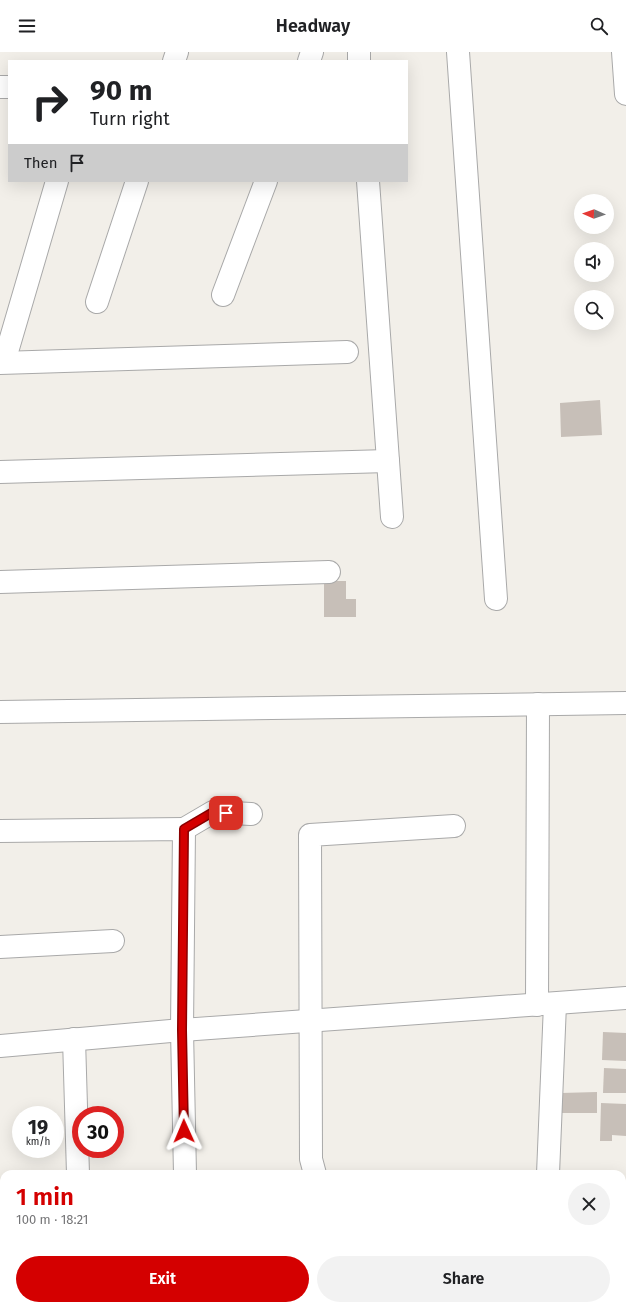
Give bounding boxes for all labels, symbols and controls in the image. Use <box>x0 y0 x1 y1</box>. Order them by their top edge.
icon: menu <box>16 15 38 37</box>
text: Headway <box>276 15 350 37</box>
icon: search <box>588 15 610 37</box>
text: 90 m <box>90 74 152 107</box>
icon: right <box>24 76 76 128</box>
text: Turn right <box>90 108 170 130</box>
icon: arrive <box>66 152 88 174</box>
text: Then <box>24 154 58 172</box>
north arrow <box>574 194 614 234</box>
map controls <box>574 194 614 330</box>
button: sound <box>574 242 614 282</box>
button: search <box>574 290 614 330</box>
pin <box>209 796 243 830</box>
icon: arrive <box>215 802 237 824</box>
speed limit sign: 30 <box>72 1106 124 1158</box>
position arrow <box>163 1110 205 1152</box>
text: 19 <box>28 1115 48 1139</box>
text: km/h <box>26 1136 50 1148</box>
text: 1 min <box>16 1183 74 1211</box>
button: close <box>568 1183 610 1225</box>
text: 100 m · 18:21 <box>16 1212 88 1227</box>
button: Exit <box>16 1256 309 1302</box>
button: Share <box>317 1256 610 1302</box>

